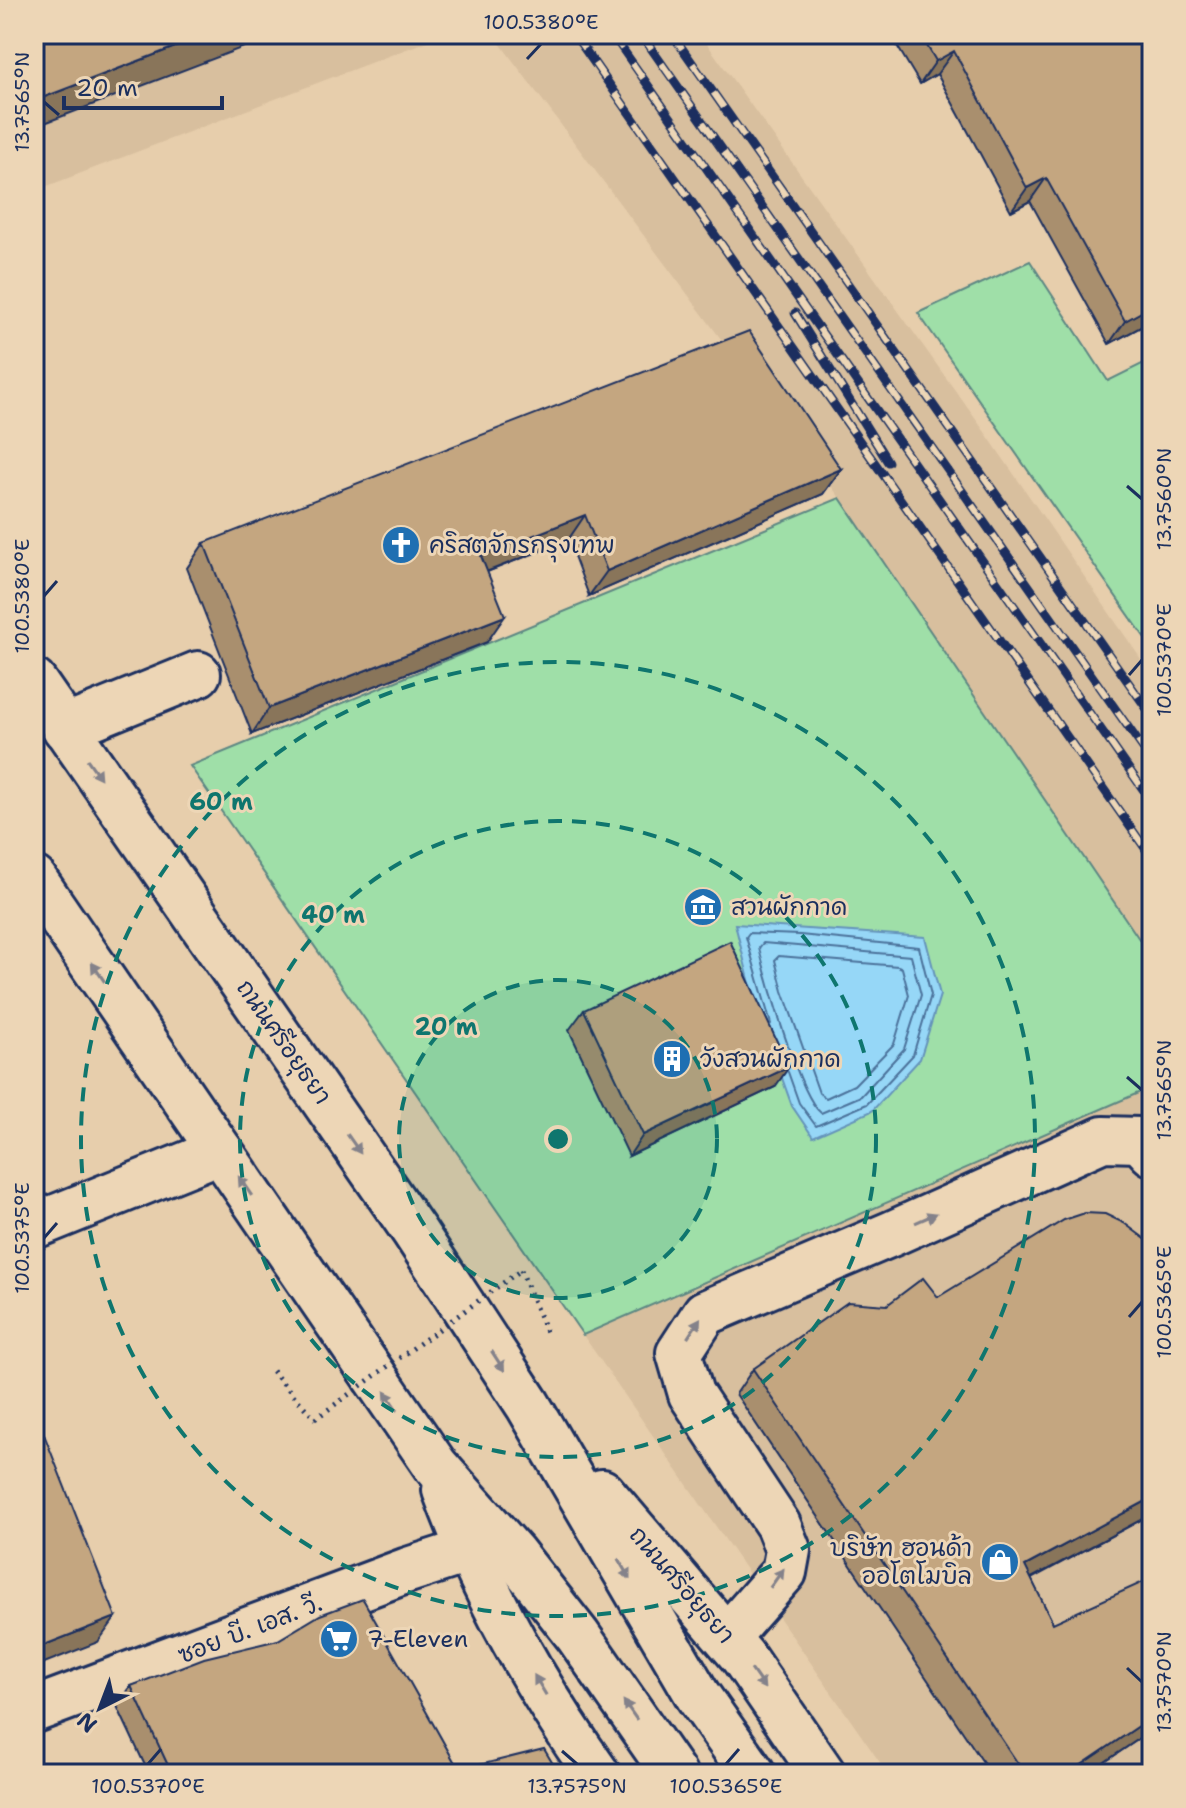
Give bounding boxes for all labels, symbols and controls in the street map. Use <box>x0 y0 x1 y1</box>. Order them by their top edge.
text: 100.5380°E <box>484 9 598 35</box>
text: 13.7565°N <box>9 52 35 152</box>
scale bar <box>64 60 222 110</box>
text: 20 m <box>76 72 138 104</box>
text: 13.7560°N <box>1151 448 1177 550</box>
church icon: คริสตจักรกรุงเทพ <box>380 524 422 566</box>
place label: คริสตจักรกรุงเทพ <box>429 529 615 563</box>
text: 100.5380°E <box>9 539 35 653</box>
text: 100.5370°E <box>1151 603 1177 717</box>
one-way arrow <box>86 759 101 780</box>
text: 60 m <box>189 786 253 818</box>
museum icon: สวนผักกาด <box>682 886 724 928</box>
place label: สวนผักกาด <box>731 891 847 923</box>
text: 40 m <box>301 899 365 931</box>
one-way arrow <box>90 961 105 982</box>
street label: ถนนศรีอยุธยา <box>228 973 339 1112</box>
text: 20 m <box>414 1011 478 1043</box>
building icon: วังสวนผักกาด <box>651 1038 693 1080</box>
text: 13.7565°N <box>1151 1040 1177 1140</box>
place label: วังสวนผักกาด <box>700 1043 841 1075</box>
centre of rings <box>544 1125 572 1153</box>
one-way arrow <box>346 1134 361 1155</box>
one-way arrow <box>237 1176 252 1197</box>
text: 100.5375°E <box>9 1182 35 1294</box>
one-way arrow <box>915 1211 938 1225</box>
text: 100.5365°E <box>1151 1246 1177 1358</box>
one-way arrow <box>687 1318 702 1339</box>
one-way arrow <box>491 1350 506 1371</box>
one-way arrow <box>384 1390 399 1411</box>
street label: ถนนศรีอยุธยา <box>621 1520 742 1652</box>
place label: บริษัท ฮอนด้า ออโตโมบิล <box>830 1532 972 1592</box>
shop icon: บริษัท ฮอนด้า ออโตโมบิล <box>979 1541 1021 1583</box>
one-way arrow <box>617 1558 631 1580</box>
one-way arrow <box>769 1567 785 1589</box>
street label: ซอย บี. เอส. วี. <box>173 1587 327 1671</box>
supermarket icon: 7-Eleven <box>318 1618 360 1660</box>
place label: 7-Eleven <box>367 1623 468 1655</box>
text: 13.7570°N <box>1151 1631 1177 1733</box>
north arrow <box>60 1668 140 1748</box>
one-way arrow <box>750 1669 765 1690</box>
one-way arrow <box>533 1674 547 1696</box>
one-way arrow <box>623 1699 638 1720</box>
text: N <box>71 1706 103 1739</box>
text: 100.5370°E <box>91 1773 205 1799</box>
text: 13.7575°N <box>527 1773 627 1799</box>
text: 100.5365°E <box>670 1773 782 1799</box>

